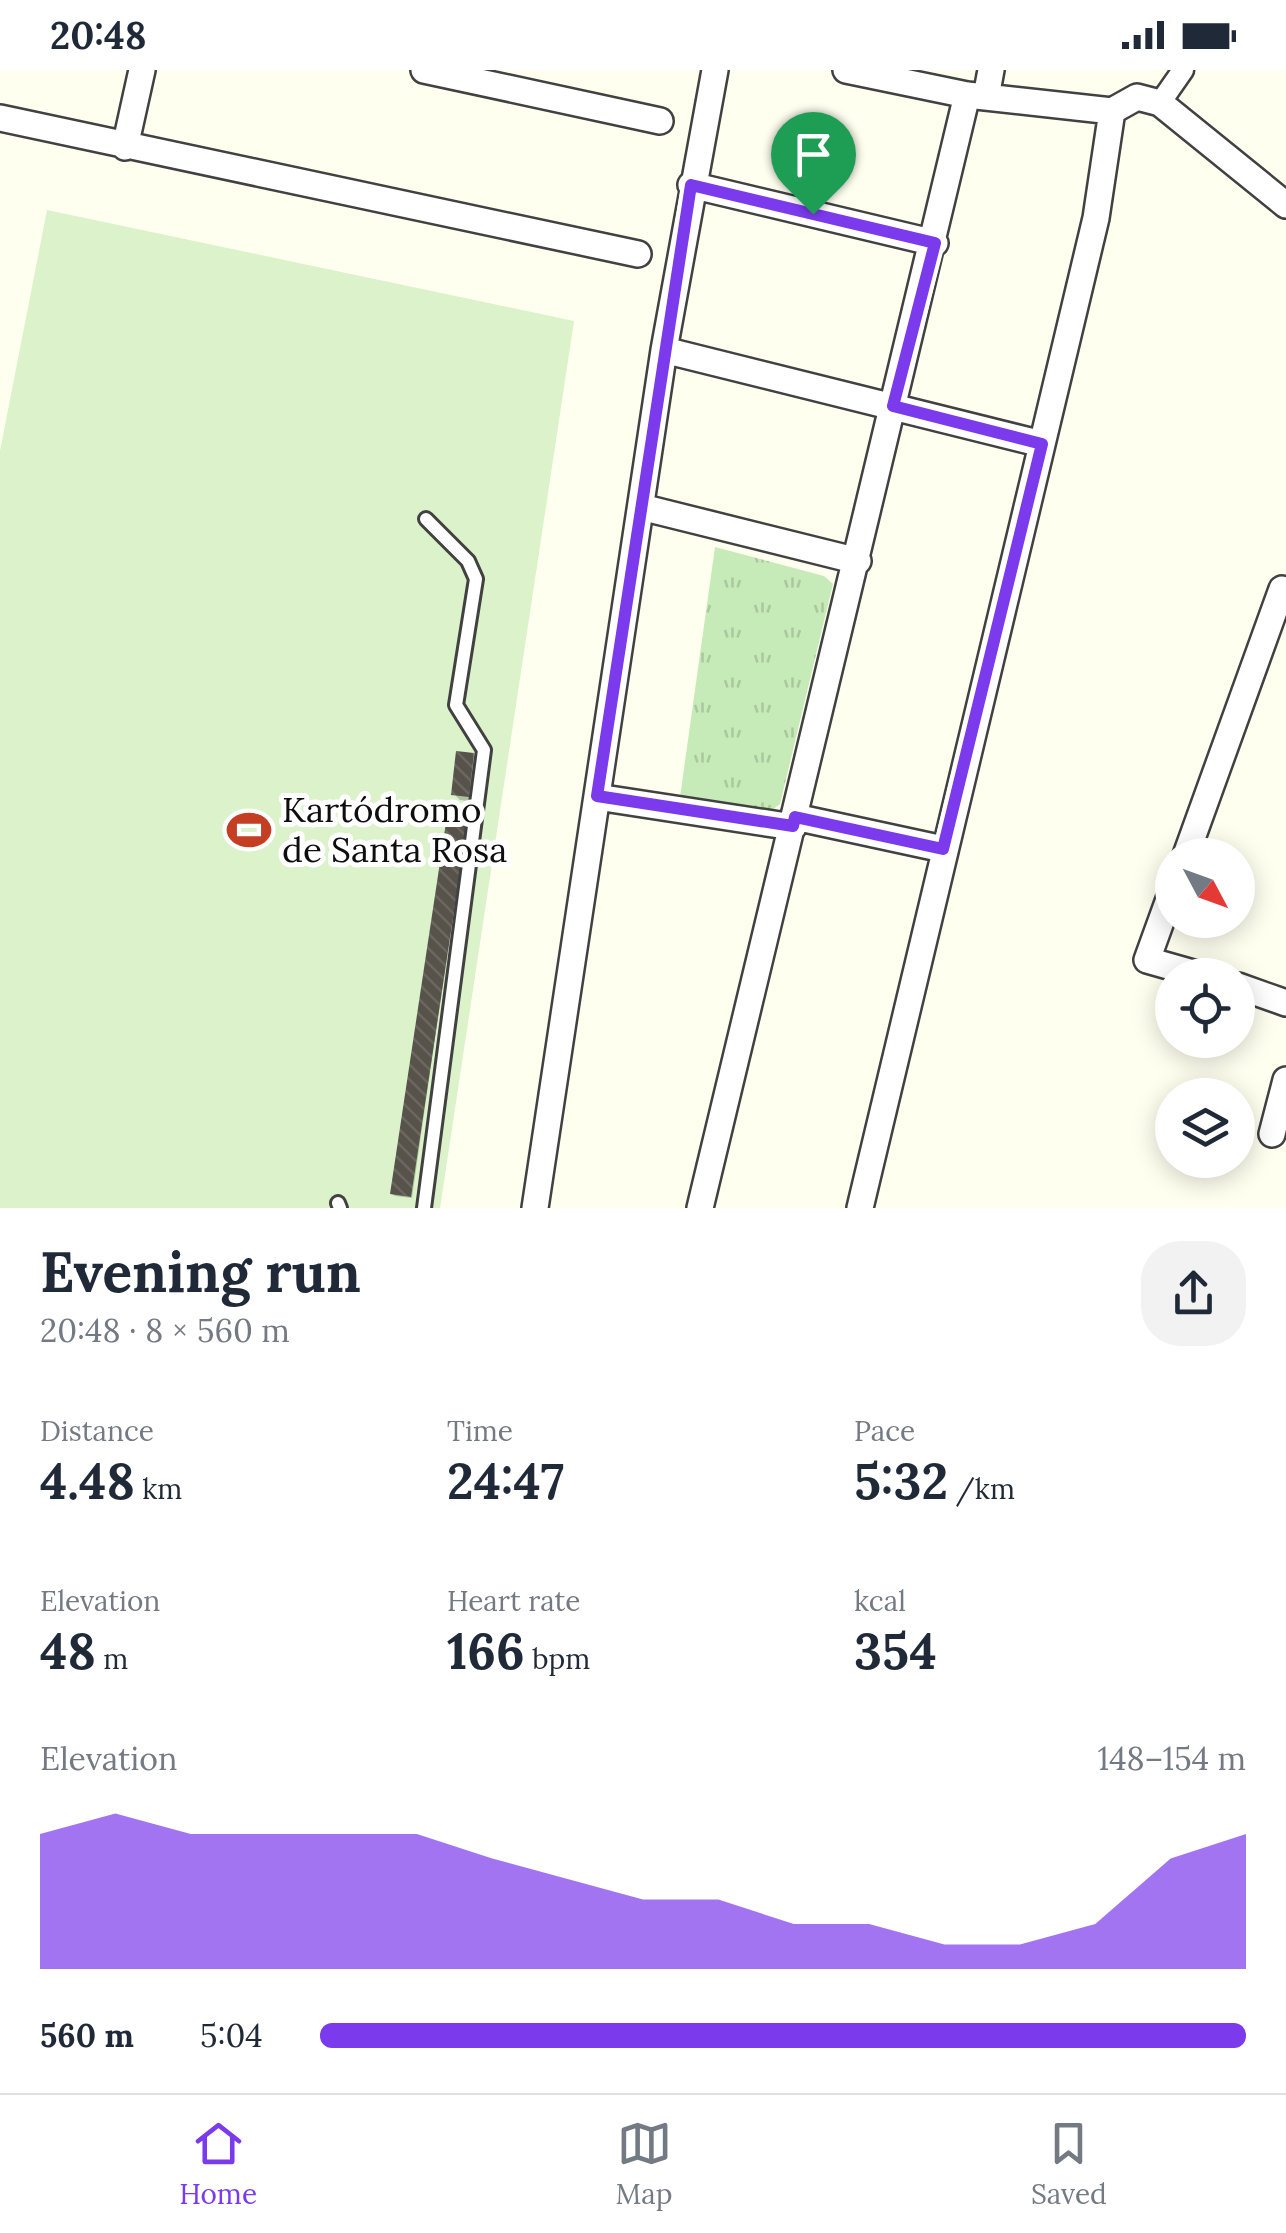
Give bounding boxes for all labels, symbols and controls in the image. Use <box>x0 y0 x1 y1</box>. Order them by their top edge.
text: 20:48 <box>50 11 146 59</box>
pin <box>771 112 856 215</box>
icon: arrive <box>786 127 841 182</box>
place label: Kartódromo de Santa Rosa <box>282 787 507 872</box>
sports icon: Kartódromo de Santa Rosa <box>225 806 273 854</box>
north arrow <box>1155 838 1255 938</box>
map controls <box>1155 838 1255 1178</box>
button: locate <box>1155 958 1255 1058</box>
button: layers <box>1155 1078 1255 1178</box>
text: Evening run <box>40 1237 361 1307</box>
button: share <box>1141 1241 1246 1346</box>
text: 20:48 · 8 × 560 m <box>40 1310 290 1351</box>
text: Distance <box>40 1413 154 1449</box>
text: Time <box>447 1413 513 1449</box>
text: Pace <box>854 1413 915 1449</box>
text: 4.48 <box>40 1449 135 1513</box>
text: 24:47 <box>447 1449 564 1513</box>
text: 5:32 <box>854 1449 948 1513</box>
text: km <box>135 1471 182 1507</box>
text: /km <box>948 1471 1015 1507</box>
text: Elevation <box>40 1583 160 1619</box>
text: Heart rate <box>447 1583 581 1619</box>
text: kcal <box>854 1583 906 1619</box>
text: 48 <box>40 1619 96 1683</box>
text: 166 <box>447 1619 525 1683</box>
text: 354 <box>854 1619 937 1683</box>
text: m <box>96 1641 128 1677</box>
text: bpm <box>525 1641 590 1677</box>
text: Elevation <box>40 1738 177 1779</box>
text: 148–154 m <box>1098 1738 1246 1779</box>
text: 560 m <box>40 2015 134 2056</box>
text: 5:04 <box>200 2015 263 2056</box>
tab: Home <box>179 2116 257 2212</box>
tab: Map <box>616 2116 672 2212</box>
tab: Saved <box>1031 2116 1107 2212</box>

